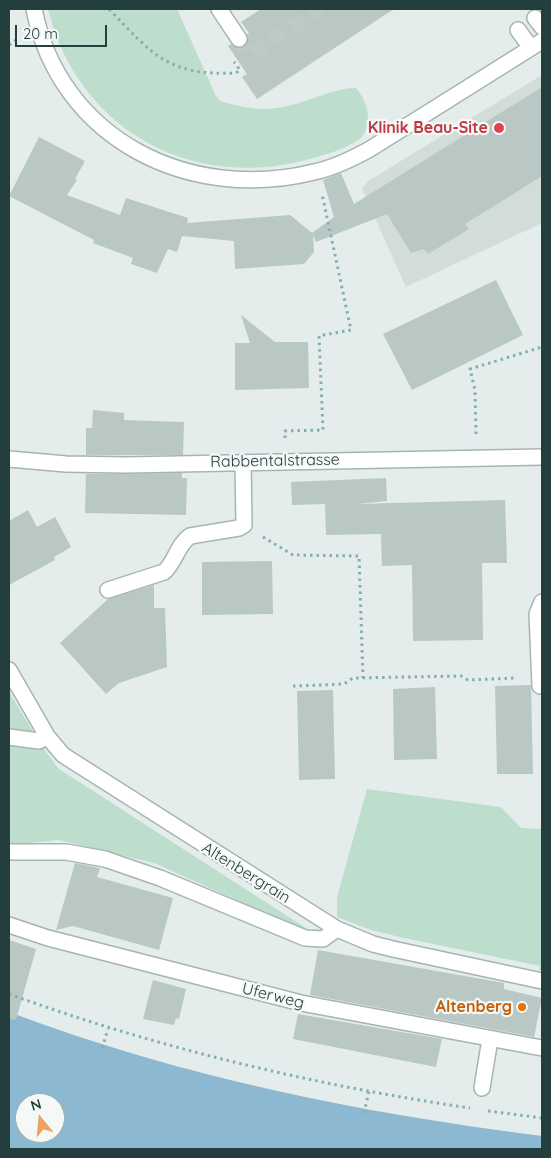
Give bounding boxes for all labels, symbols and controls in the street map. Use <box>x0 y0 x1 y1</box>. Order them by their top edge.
scale bar <box>18 15 110 47</box>
text: 20 m <box>23 24 58 43</box>
place label: Klinik Beau-Site <box>368 118 488 138</box>
marker: Klinik Beau-Site <box>492 121 506 135</box>
street label: Rabbentalstrasse <box>210 450 340 472</box>
street label: Altenbergrain <box>198 838 294 908</box>
street label: Uferweg <box>240 979 306 1013</box>
place label: Altenberg <box>436 997 512 1017</box>
marker: Altenberg <box>516 1001 528 1013</box>
north arrow <box>15 1093 65 1143</box>
text: N <box>28 1095 43 1115</box>

